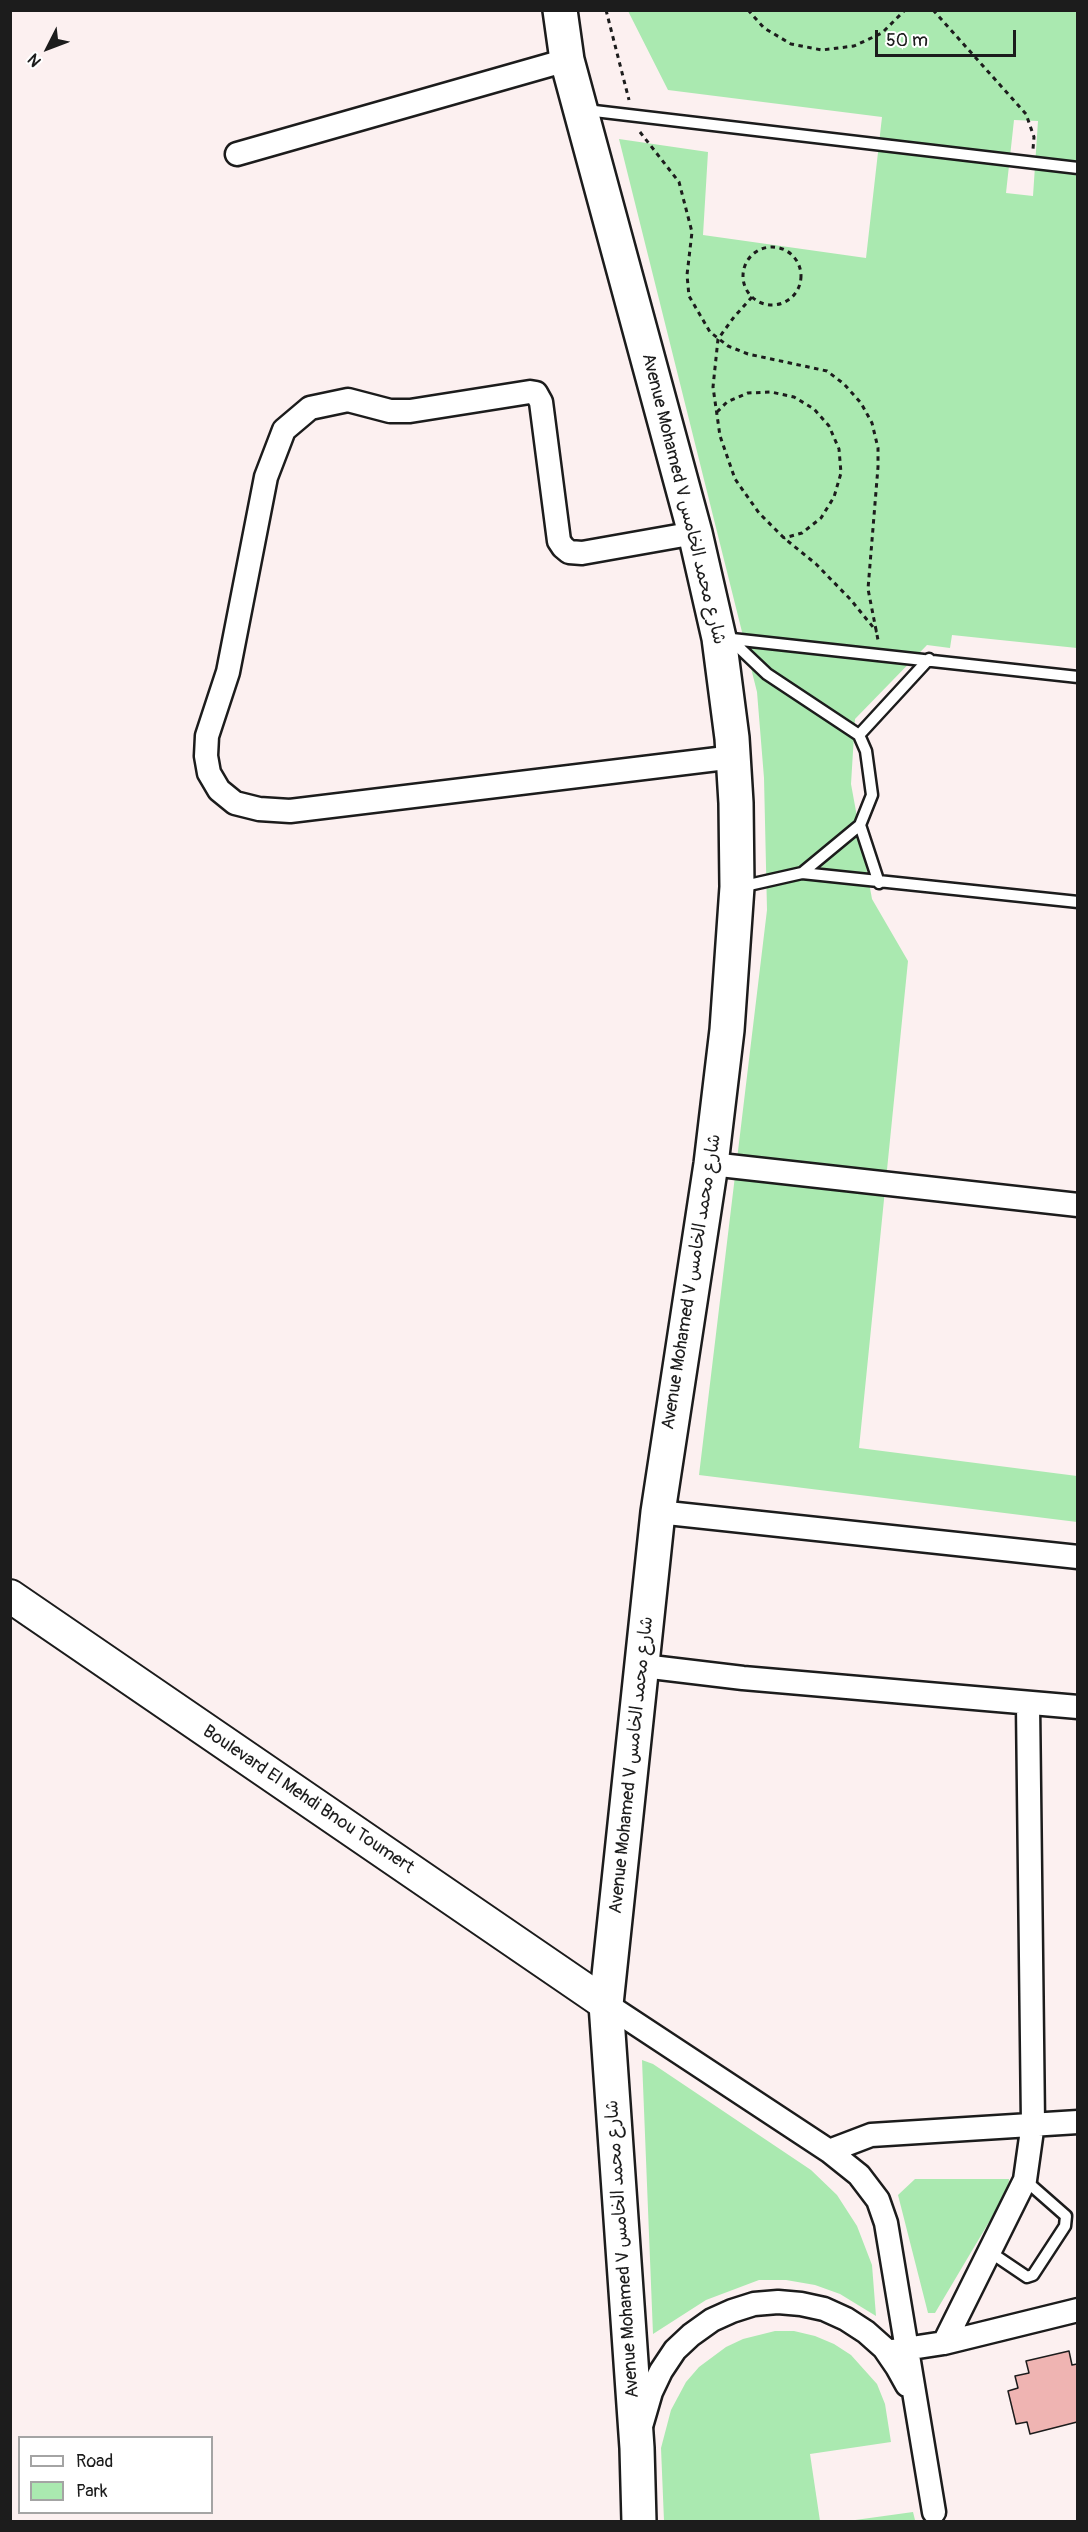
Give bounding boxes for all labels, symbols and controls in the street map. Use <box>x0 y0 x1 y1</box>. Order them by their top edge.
north arrow <box>18 18 78 78</box>
scale bar <box>878 18 1019 56</box>
text: 50 m <box>886 29 928 52</box>
text: N <box>24 49 46 71</box>
street label: Avenue Mohamed V شارع محمد الخامس <box>636 351 730 647</box>
street label: Avenue Mohamed V شارع محمد الخامس <box>658 1133 726 1431</box>
street label: Avenue Mohamed V شارع محمد الخامس <box>606 1615 658 1915</box>
street label: Boulevard El Mehdi Bnou Toumert <box>198 1721 418 1879</box>
street label: Avenue Mohamed V شارع محمد الخامس <box>602 2099 644 2399</box>
legend <box>18 2436 213 2514</box>
text: Road <box>76 2450 113 2473</box>
text: Park <box>76 2480 108 2503</box>

